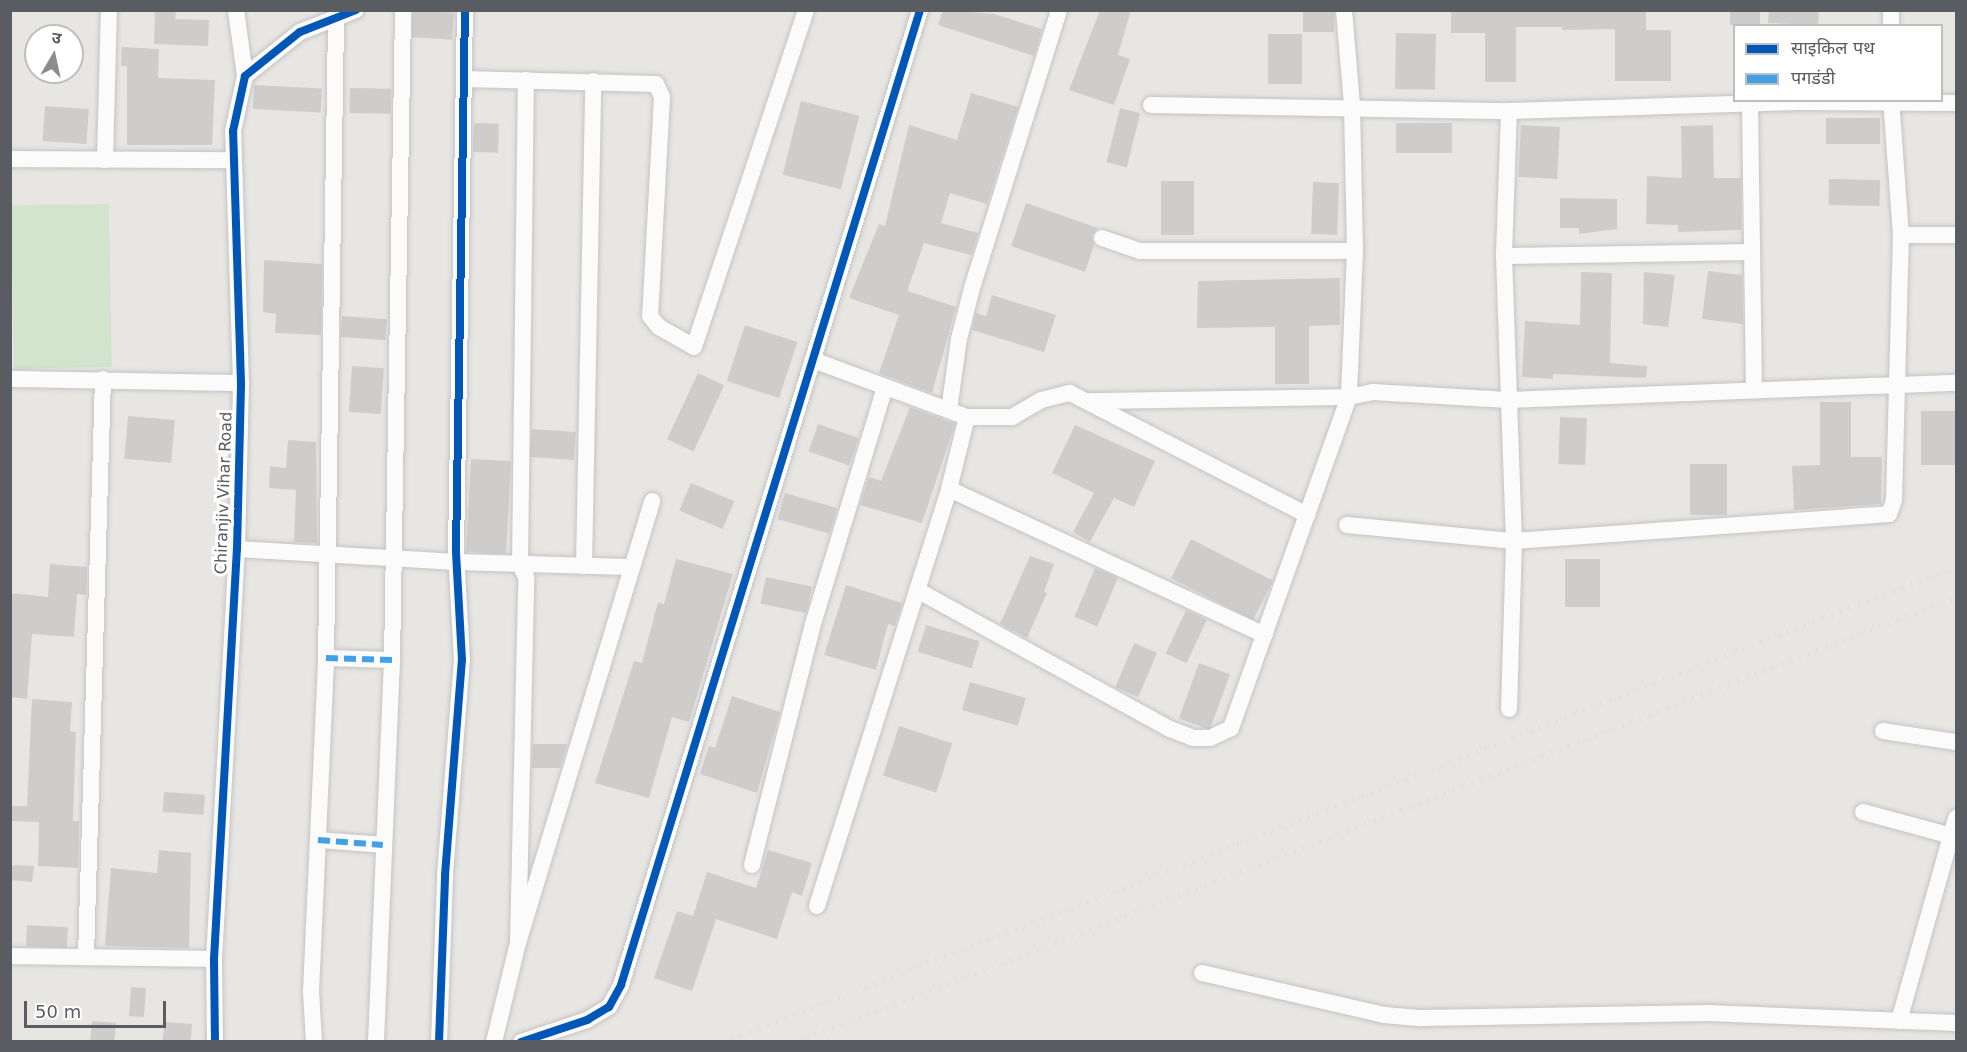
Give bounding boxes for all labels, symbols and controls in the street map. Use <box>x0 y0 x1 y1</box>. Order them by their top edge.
north arrow <box>24 24 84 84</box>
legend <box>1733 24 1943 102</box>
text: उ <box>50 28 63 48</box>
text: साइकिल पथ <box>1791 37 1875 58</box>
text: पगडंडी <box>1791 67 1835 88</box>
street label: Chiranjiv Vihar Road <box>212 411 236 575</box>
scale bar <box>27 989 170 1027</box>
text: 50 m <box>35 1001 81 1022</box>

